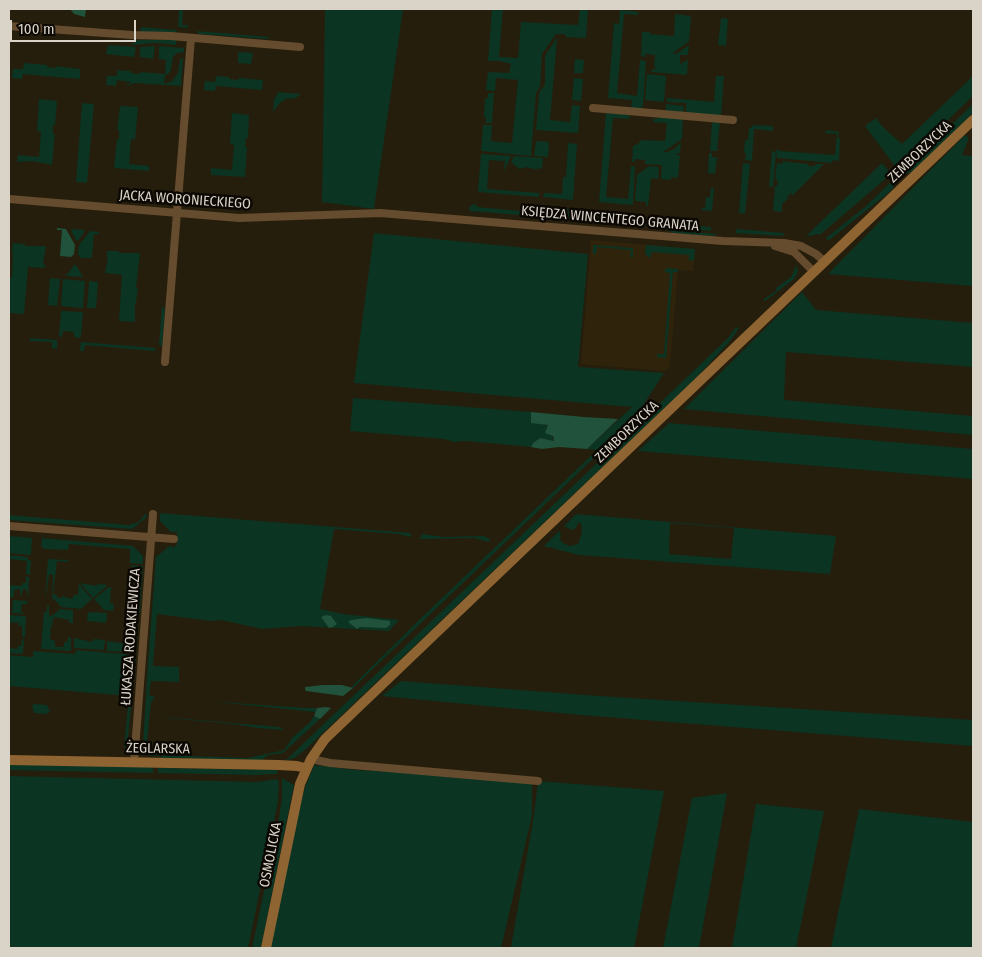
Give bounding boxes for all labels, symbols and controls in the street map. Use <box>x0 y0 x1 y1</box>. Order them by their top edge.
scale bar <box>12 10 139 42</box>
text: 100 m <box>18 20 55 38</box>
street label: ZEMBORZYCKA <box>885 117 955 187</box>
street label: JACKA WORONIECKIEGO <box>119 187 251 213</box>
street label: KSIĘDZA WINCENTEGO GRANATA <box>520 203 700 235</box>
street label: ZEMBORZYCKA <box>592 397 662 467</box>
street label: ŁUKASZA RODAKIEWICZA <box>118 568 144 706</box>
street label: ŻEGLARSKA <box>126 740 190 758</box>
street label: OSMOLICKA <box>256 821 286 889</box>

